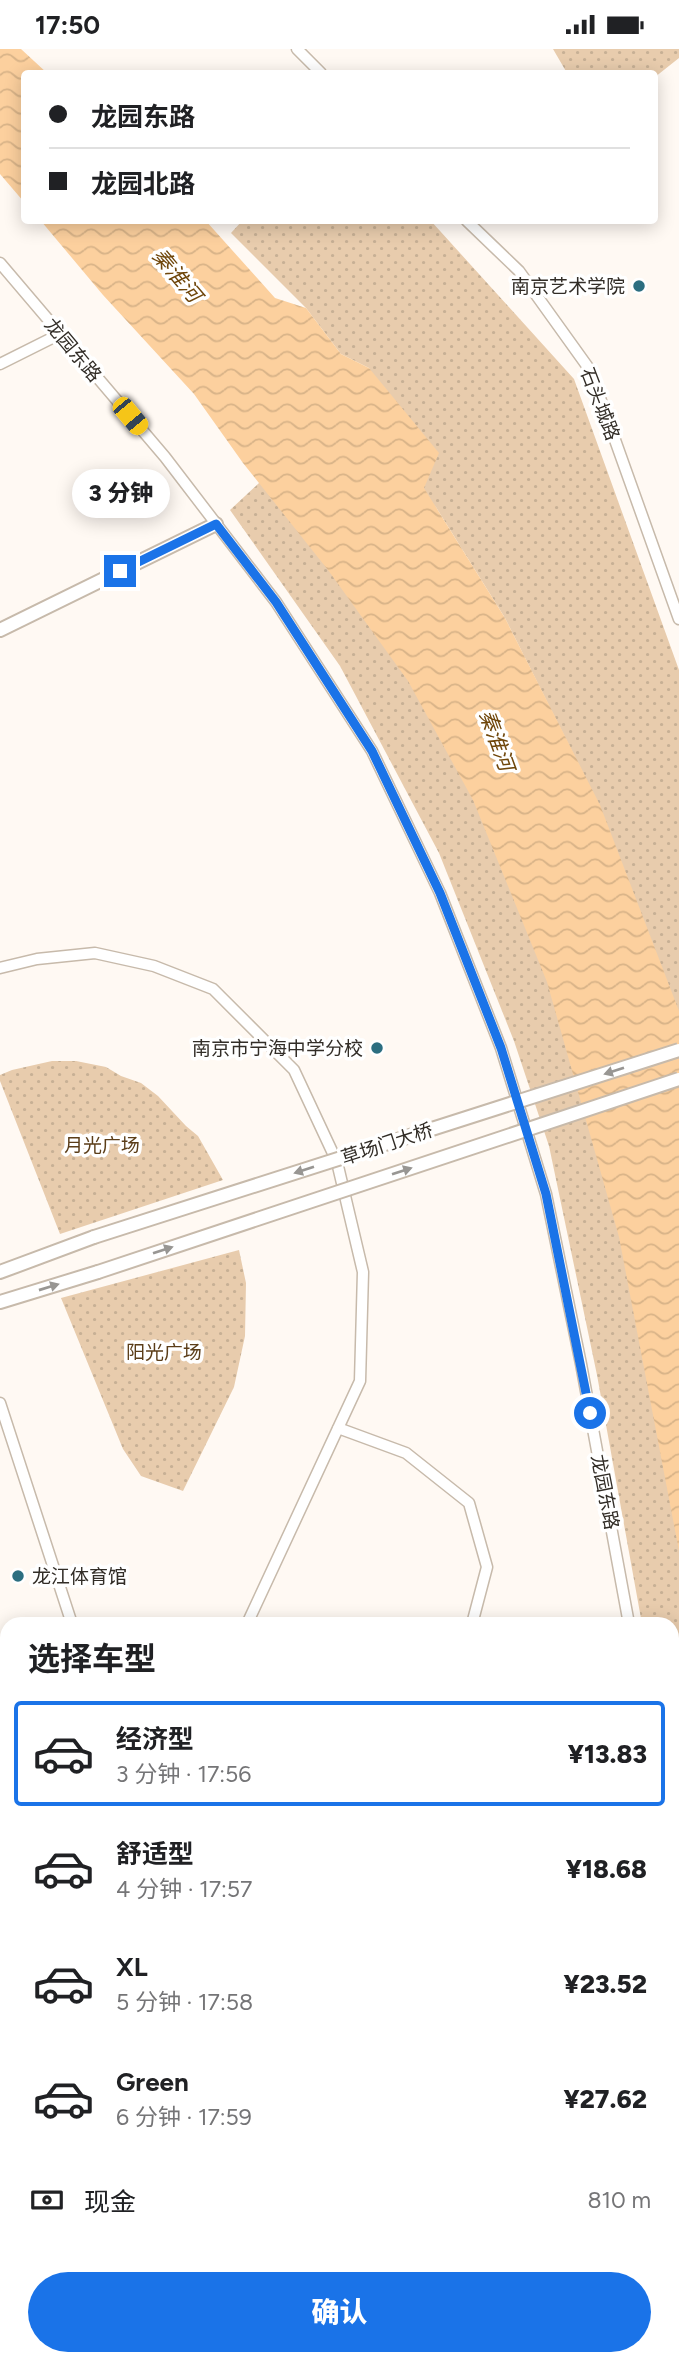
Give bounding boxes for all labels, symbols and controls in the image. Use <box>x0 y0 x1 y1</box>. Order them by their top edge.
text: 17:50 <box>35 9 100 41</box>
text: 龙园东路 <box>91 101 195 133</box>
text: 龙园北路 <box>91 168 195 200</box>
water label: 秦淮河 <box>147 243 209 310</box>
place label: 南京艺术学院 <box>511 275 625 298</box>
marker: 南京艺术学院 <box>631 278 647 294</box>
street label: 龙园东路 <box>40 313 106 387</box>
street label: 石头城路 <box>576 364 624 444</box>
car <box>109 393 152 439</box>
callout: 3 分钟 <box>71 469 169 519</box>
text: 3 分钟 <box>89 479 153 507</box>
route end <box>104 555 136 587</box>
water label: 秦淮河 <box>474 706 521 778</box>
place label: 南京市宁海中学分校 <box>192 1037 363 1060</box>
marker: 南京市宁海中学分校 <box>369 1040 385 1056</box>
one-way arrow <box>603 1066 624 1077</box>
street label: 草场门大桥 <box>338 1118 436 1170</box>
park label: 月光广场 <box>64 1134 140 1157</box>
one-way arrow <box>293 1165 314 1176</box>
one-way arrow <box>391 1165 412 1176</box>
one-way arrow <box>152 1244 173 1255</box>
one-way arrow <box>39 1281 60 1292</box>
park label: 阳光广场 <box>126 1341 202 1364</box>
route start <box>574 1397 606 1429</box>
street label: 龙园东路 <box>586 1452 624 1532</box>
place label: 龙江体育馆 <box>32 1565 127 1588</box>
marker: 龙江体育馆 <box>10 1568 26 1584</box>
text: 选择车型 <box>28 1640 156 1678</box>
icon: car <box>32 1722 95 1785</box>
text: 经济型 <box>116 1723 194 1755</box>
text: ¥13.83 <box>568 1738 647 1770</box>
text: 3 分钟 · 17:56 <box>116 1760 251 1788</box>
icon: car <box>32 1837 95 1900</box>
text: 舒适型 <box>116 1838 194 1870</box>
text: ¥18.68 <box>566 1853 647 1885</box>
text: 4 分钟 · 17:57 <box>116 1875 252 1903</box>
text: XL <box>116 1951 148 1983</box>
icon: car <box>32 1952 95 2015</box>
text: ¥23.52 <box>564 1968 647 2000</box>
text: 5 分钟 · 17:58 <box>116 1988 253 2016</box>
text: Green <box>116 2066 189 2098</box>
icon: car <box>32 2067 95 2130</box>
text: ¥27.62 <box>563 2083 647 2115</box>
text: 6 分钟 · 17:59 <box>116 2103 252 2131</box>
icon: cash <box>28 2181 66 2219</box>
text: 现金 <box>84 2186 136 2218</box>
text: 810 m <box>587 2186 651 2214</box>
button: 确认 <box>28 2272 651 2352</box>

